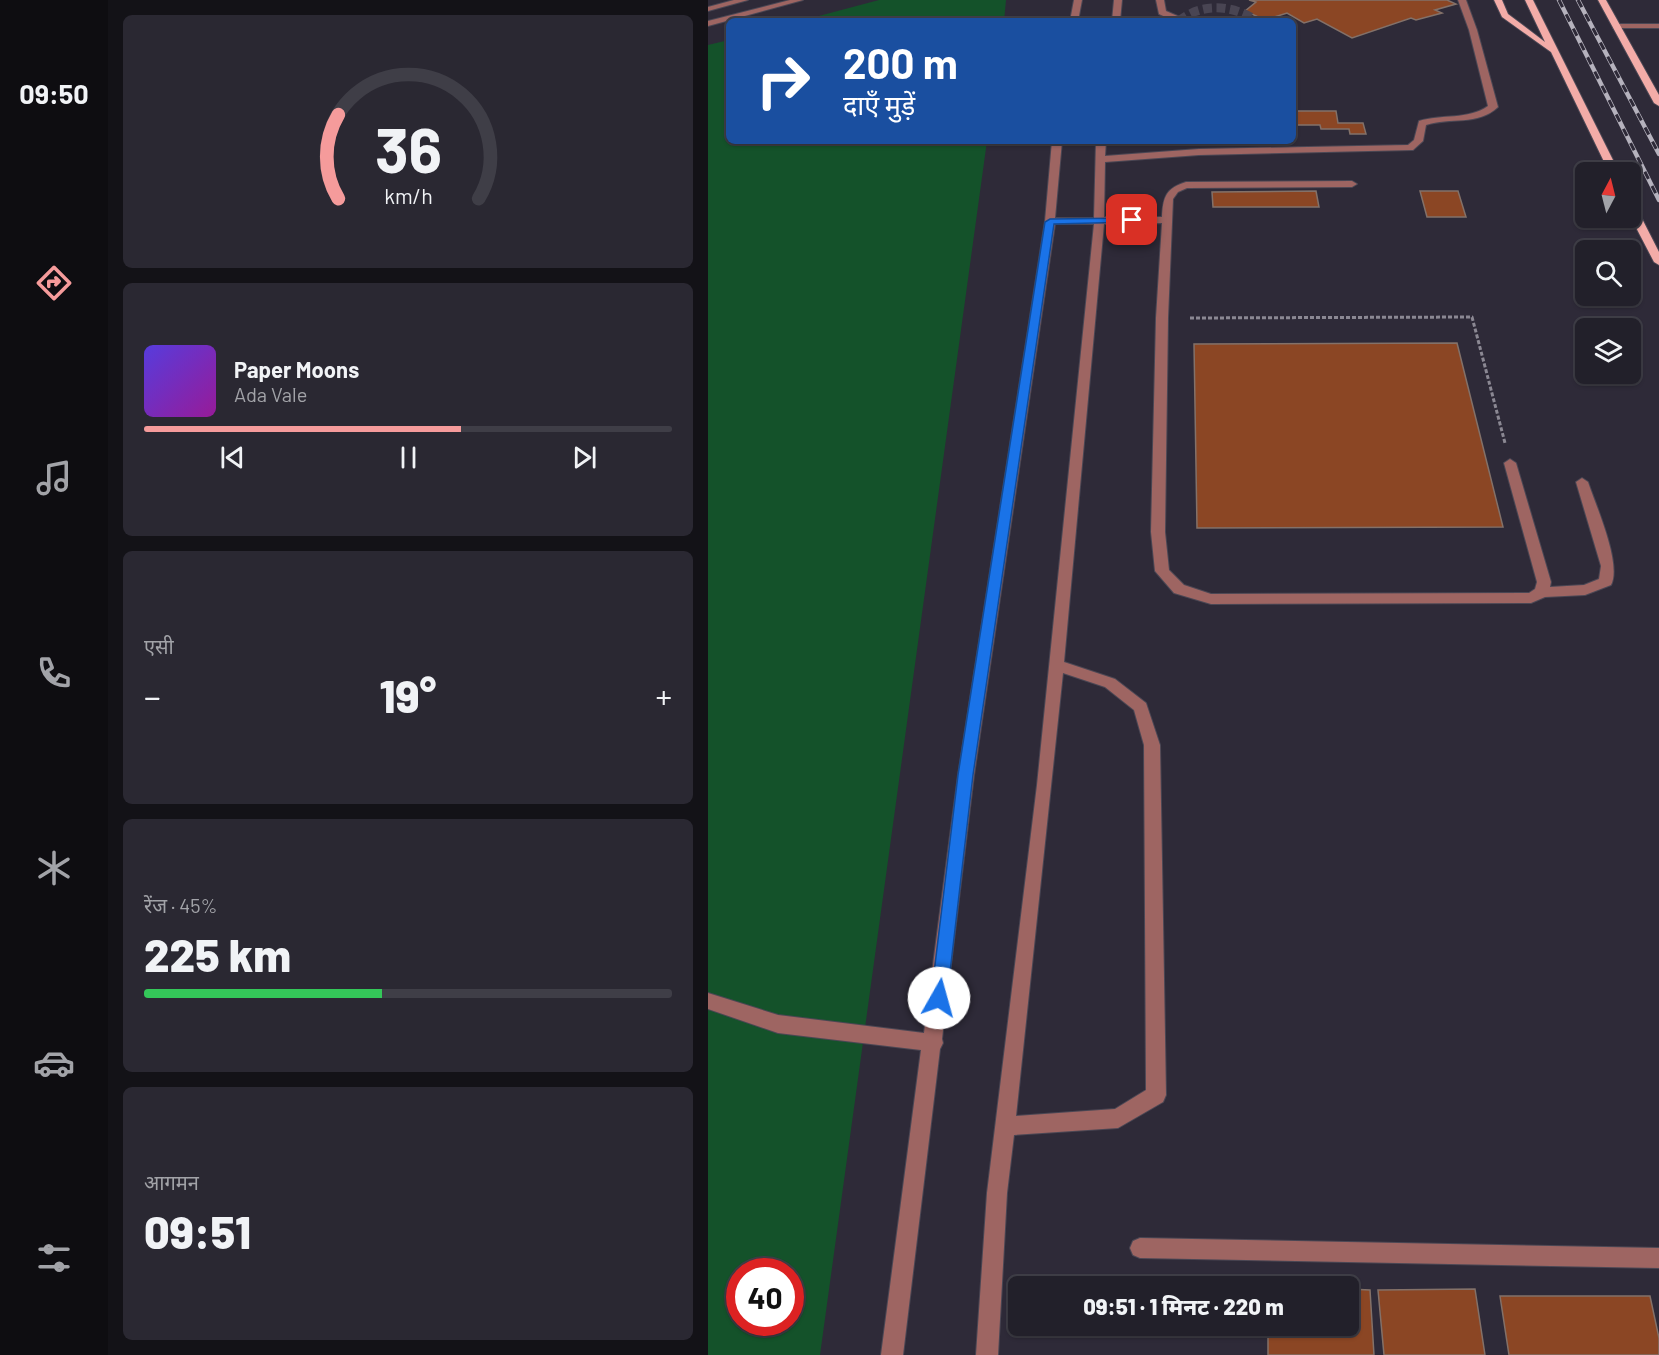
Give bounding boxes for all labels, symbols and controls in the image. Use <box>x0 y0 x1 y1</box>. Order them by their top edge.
text: 200 m <box>843 37 958 87</box>
icon: right <box>744 42 822 120</box>
text: 09:50 <box>19 77 89 109</box>
text: दाएँ मुड़ें <box>843 88 915 120</box>
text: 36 <box>374 111 442 185</box>
north arrow <box>1575 162 1641 228</box>
map controls <box>1575 162 1641 384</box>
text: km/h <box>384 183 432 208</box>
pin <box>1106 194 1157 245</box>
icon: arrive <box>1115 203 1148 236</box>
button: search <box>1575 240 1641 306</box>
icon: directions <box>33 262 75 304</box>
button: layers <box>1575 318 1641 384</box>
text: Paper Moons <box>234 356 359 382</box>
text: Ada Vale <box>234 382 307 406</box>
icon: previous <box>216 441 249 474</box>
icon: pause <box>392 441 425 474</box>
icon: next <box>568 441 601 474</box>
icon: music <box>33 457 75 499</box>
text: एसी <box>144 634 174 658</box>
icon: phone <box>33 652 75 694</box>
text: 19° <box>380 668 436 722</box>
text: − <box>144 676 161 716</box>
text: + <box>656 676 672 716</box>
icon: climate <box>33 847 75 889</box>
text: रेंज · 45% <box>144 893 217 917</box>
text: 225 km <box>144 927 291 981</box>
position arrow <box>907 966 971 1030</box>
icon: car <box>33 1042 75 1084</box>
text: आगमन <box>144 1170 199 1194</box>
text: 09:51 <box>144 1204 251 1258</box>
icon: filters <box>33 1237 75 1279</box>
speed limit sign: 40 <box>726 1258 804 1336</box>
text: 09:51 · 1 मिनट · 220 m <box>1083 1293 1284 1319</box>

